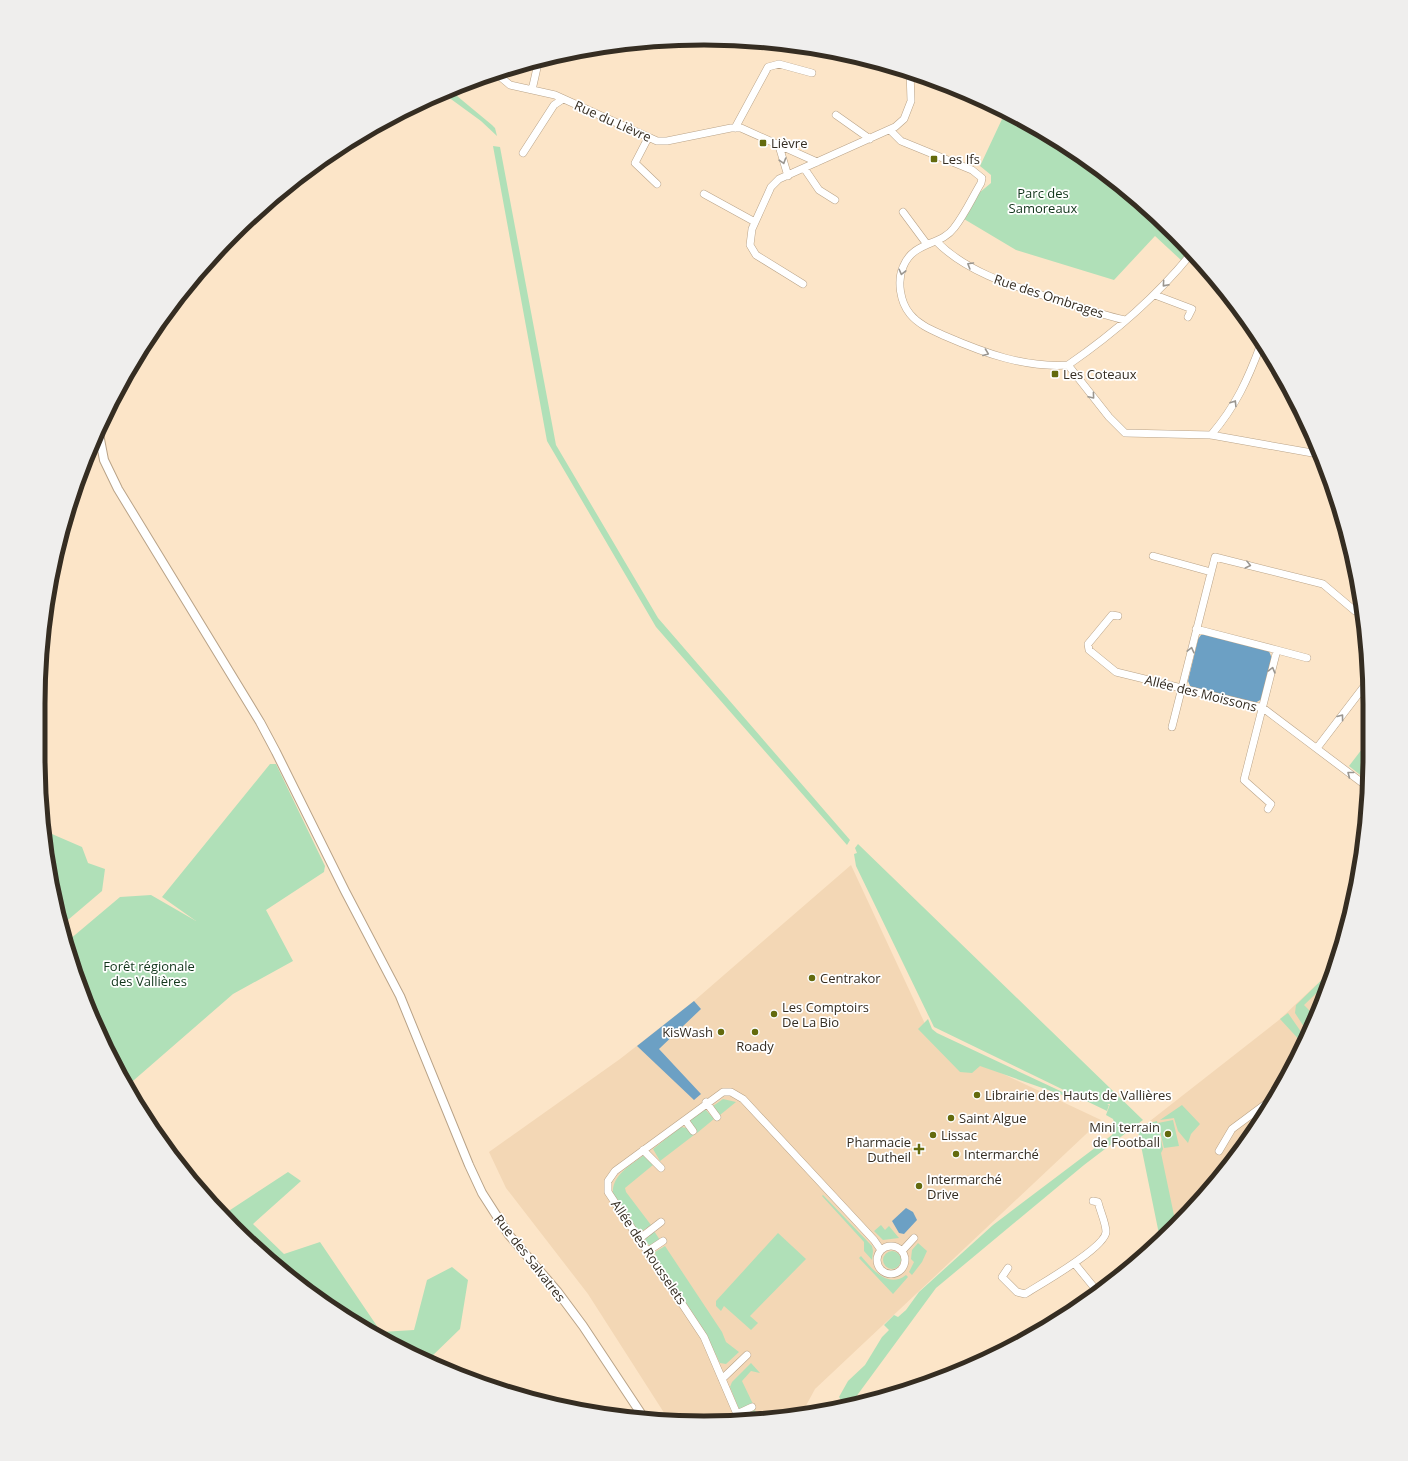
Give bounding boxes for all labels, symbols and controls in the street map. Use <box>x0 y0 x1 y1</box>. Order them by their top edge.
street label: Rue du Lièvre <box>572 96 654 146</box>
place label: Lièvre <box>771 134 807 152</box>
marker: Lièvre <box>758 138 768 148</box>
place label: Les Ifs <box>942 150 980 168</box>
marker: Les Ifs <box>929 154 939 164</box>
one-way arrow <box>778 157 787 164</box>
park label: Parc des Samoreaux <box>1009 184 1078 217</box>
one-way arrow <box>967 263 974 270</box>
one-way arrow <box>898 269 907 276</box>
street label: Rue des Ombrages <box>992 270 1106 322</box>
one-way arrow <box>1163 279 1170 286</box>
one-way arrow <box>982 348 989 356</box>
place label: Les Coteaux <box>1063 365 1137 383</box>
marker: Les Coteaux <box>1050 369 1060 379</box>
one-way arrow <box>1087 392 1094 399</box>
one-way arrow <box>1229 400 1237 407</box>
one-way arrow <box>1245 561 1251 569</box>
one-way arrow <box>1186 647 1195 654</box>
one-way arrow <box>1267 667 1276 674</box>
street label: Allée des Moissons <box>1143 670 1259 716</box>
one-way arrow <box>1336 715 1343 722</box>
one-way arrow <box>1348 772 1355 779</box>
park label: Forêt régionale des Vallières <box>103 957 195 990</box>
place label: Centrakor <box>820 969 881 987</box>
marker: Centrakor <box>807 973 817 983</box>
place label: Les Comptoirs De La Bio <box>782 998 869 1031</box>
marker: Les Comptoirs De La Bio <box>769 1009 779 1019</box>
place label: KisWash <box>662 1023 713 1041</box>
marker: KisWash <box>716 1027 726 1037</box>
marker: Roady <box>750 1027 760 1037</box>
place label: Roady <box>736 1037 774 1055</box>
place label: Librairie des Hauts de Vallières <box>985 1086 1171 1104</box>
marker: Librairie des Hauts de Vallières <box>972 1090 982 1100</box>
place label: Saint Algue <box>959 1109 1026 1127</box>
marker: Saint Algue <box>946 1113 956 1123</box>
place label: Mini terrain de Football <box>1089 1118 1160 1151</box>
place label: Lissac <box>941 1126 977 1144</box>
marker: Mini terrain de Football <box>1163 1129 1173 1139</box>
marker: Lissac <box>928 1130 938 1140</box>
place label: Pharmacie Dutheil <box>847 1133 911 1166</box>
marker: Pharmacie Dutheil <box>914 1144 924 1154</box>
place label: Intermarché <box>964 1145 1039 1163</box>
marker: Intermarché <box>951 1149 961 1159</box>
place label: Intermarché Drive <box>927 1170 1002 1203</box>
marker: Intermarché Drive <box>914 1181 924 1191</box>
street label: Allée des Rousselets <box>607 1196 691 1308</box>
street label: Rue des Salvatres <box>490 1211 570 1305</box>

